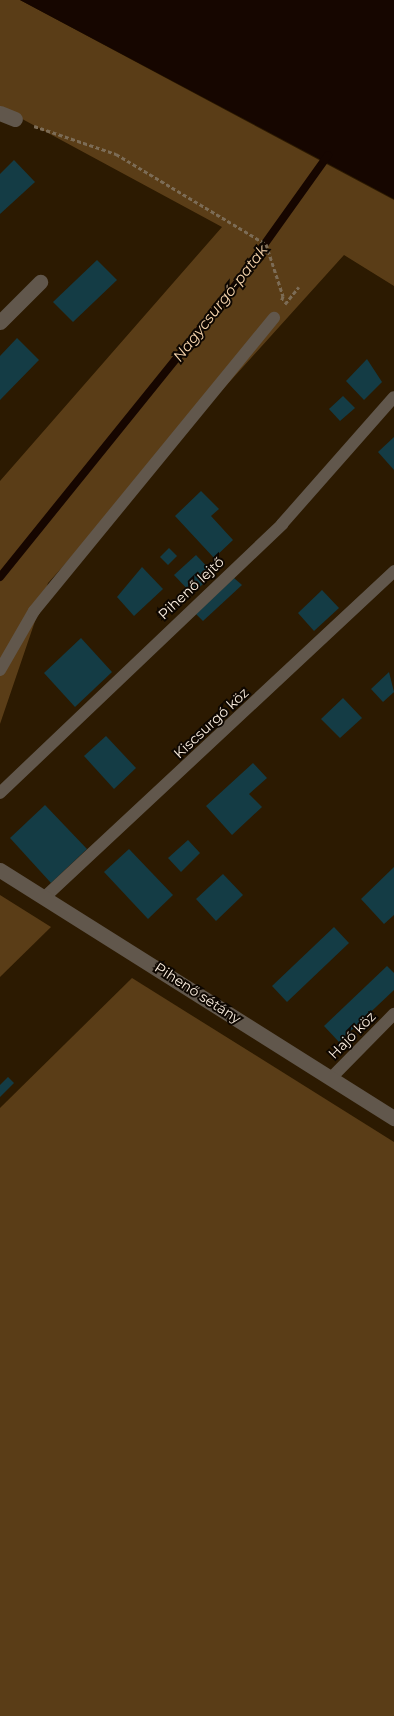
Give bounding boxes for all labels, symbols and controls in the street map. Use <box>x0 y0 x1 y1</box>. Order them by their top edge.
water label: Nagycsurgó-patak <box>169 241 271 365</box>
street label: Pihenő lejtő <box>155 553 227 623</box>
street label: Kiscsurgó köz <box>170 684 252 762</box>
street label: Pihenő sétány <box>152 959 244 1027</box>
street label: Hajó köz <box>325 1008 379 1062</box>

